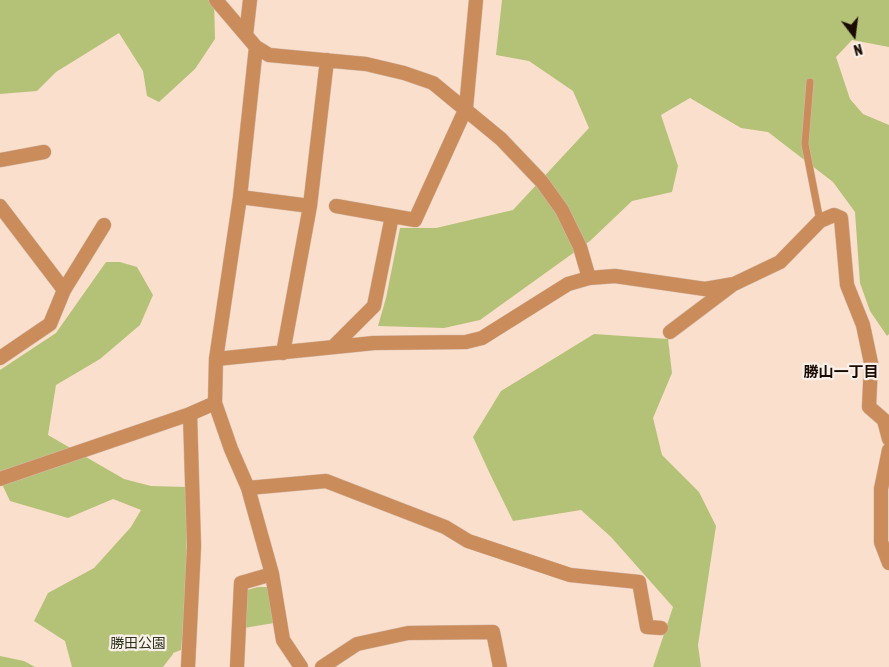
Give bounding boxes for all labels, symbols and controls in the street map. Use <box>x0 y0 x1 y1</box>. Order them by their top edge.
north arrow <box>829 10 879 60</box>
text: N <box>852 41 864 58</box>
district label: 勝山一丁目 <box>804 363 878 381</box>
park label: 勝田公園 <box>110 636 166 652</box>

